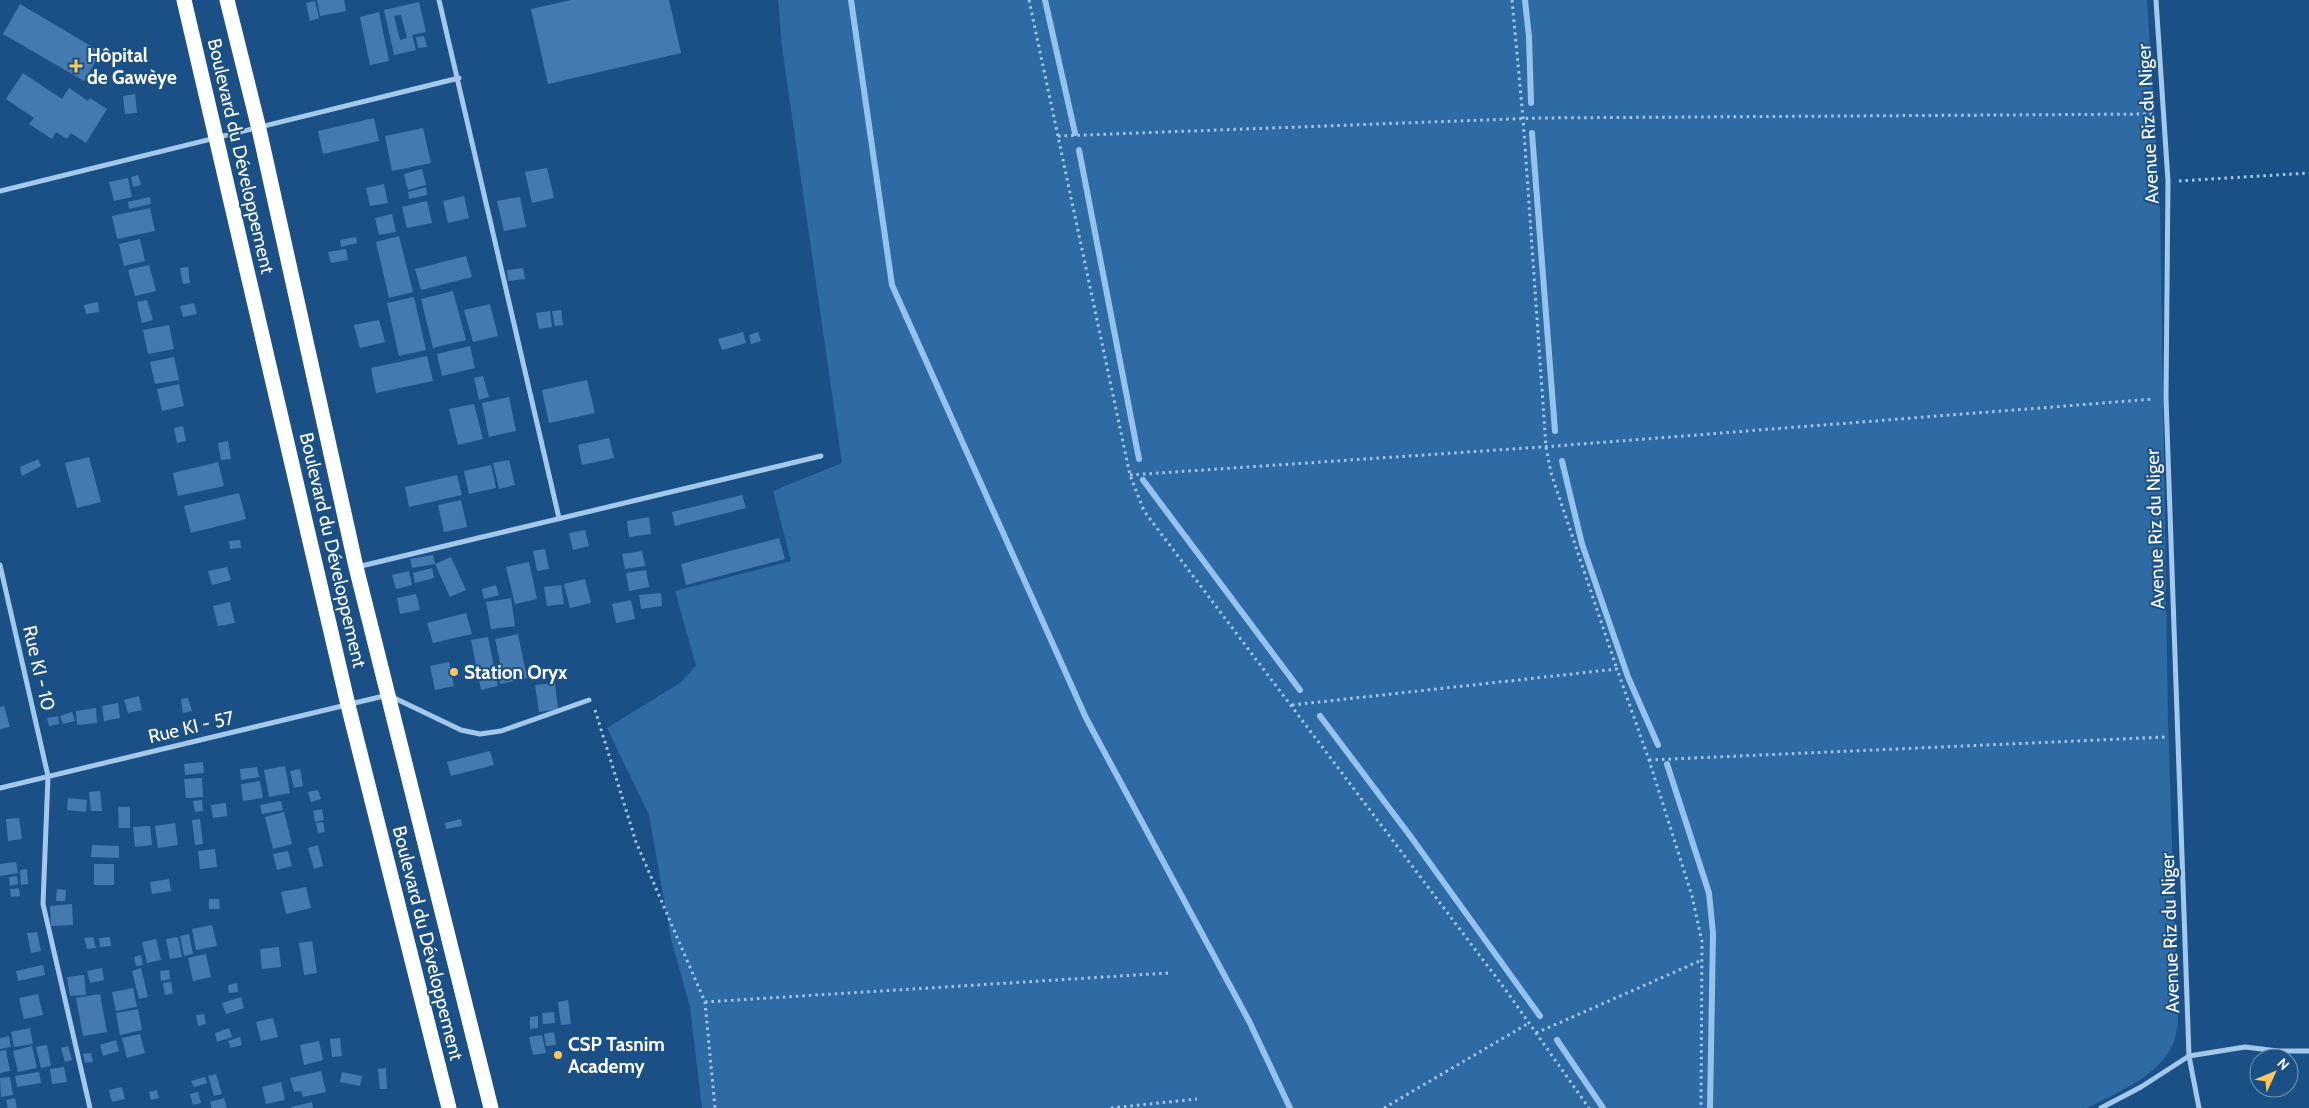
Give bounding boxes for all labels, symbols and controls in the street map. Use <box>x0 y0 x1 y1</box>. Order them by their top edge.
street label: Boulevard du Développement <box>203 36 279 276</box>
street label: Avenue Riz du Niger <box>2132 43 2164 205</box>
place label: Hôpital de Gawèye <box>87 44 177 89</box>
marker: Hôpital de Gawèye <box>69 59 83 73</box>
street label: Boulevard du Développement <box>295 430 371 670</box>
street label: Avenue Riz du Niger <box>2141 448 2169 610</box>
street label: Rue KI - 10 <box>18 623 60 713</box>
place label: Station Oryx <box>464 661 568 684</box>
marker: Station Oryx <box>448 666 460 678</box>
street label: Rue KI - 57 <box>146 706 237 748</box>
street label: Boulevard du Développement <box>388 823 468 1063</box>
street label: Avenue Riz du Niger <box>2156 852 2184 1014</box>
place label: CSP Tasnim Academy <box>568 1033 665 1078</box>
north arrow <box>2249 1048 2299 1098</box>
marker: CSP Tasnim Academy <box>552 1049 564 1061</box>
text: N <box>2273 1054 2293 1074</box>

